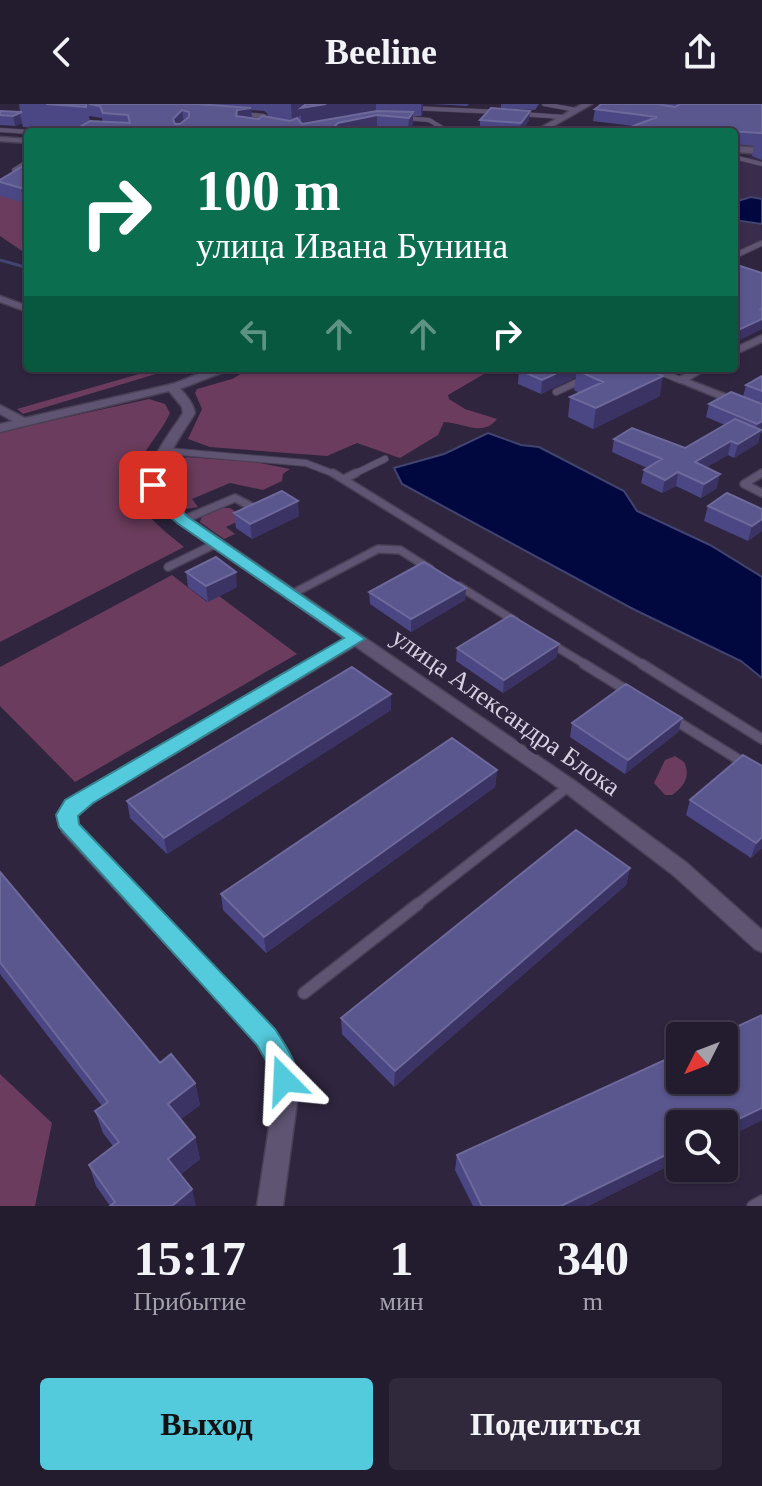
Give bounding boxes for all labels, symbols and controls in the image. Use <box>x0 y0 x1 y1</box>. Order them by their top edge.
icon: back <box>40 30 84 74</box>
icon: share <box>678 30 722 74</box>
text: Beeline <box>325 32 437 72</box>
icon: right <box>64 160 168 264</box>
text: 100 m <box>196 160 341 222</box>
text: улица Ивана Бунина <box>196 226 508 266</box>
icon: left <box>233 312 277 356</box>
icon: ahead <box>317 312 361 356</box>
icon: ahead <box>401 312 445 356</box>
icon: right <box>485 312 529 356</box>
pin <box>119 451 187 519</box>
icon: arrive <box>131 463 175 507</box>
street label: улица Александра Блока <box>386 622 626 802</box>
north arrow <box>666 1022 738 1094</box>
map controls <box>666 1022 738 1182</box>
position arrow <box>242 1038 326 1122</box>
button: search <box>666 1110 738 1182</box>
text: 15:17 <box>134 1232 246 1285</box>
text: 1 <box>390 1232 414 1285</box>
text: 340 <box>557 1232 629 1285</box>
text: Прибытие <box>133 1287 246 1316</box>
text: мин <box>379 1287 424 1316</box>
text: m <box>583 1287 603 1316</box>
button: Выход <box>40 1378 373 1470</box>
button: Поделиться <box>389 1378 722 1470</box>

